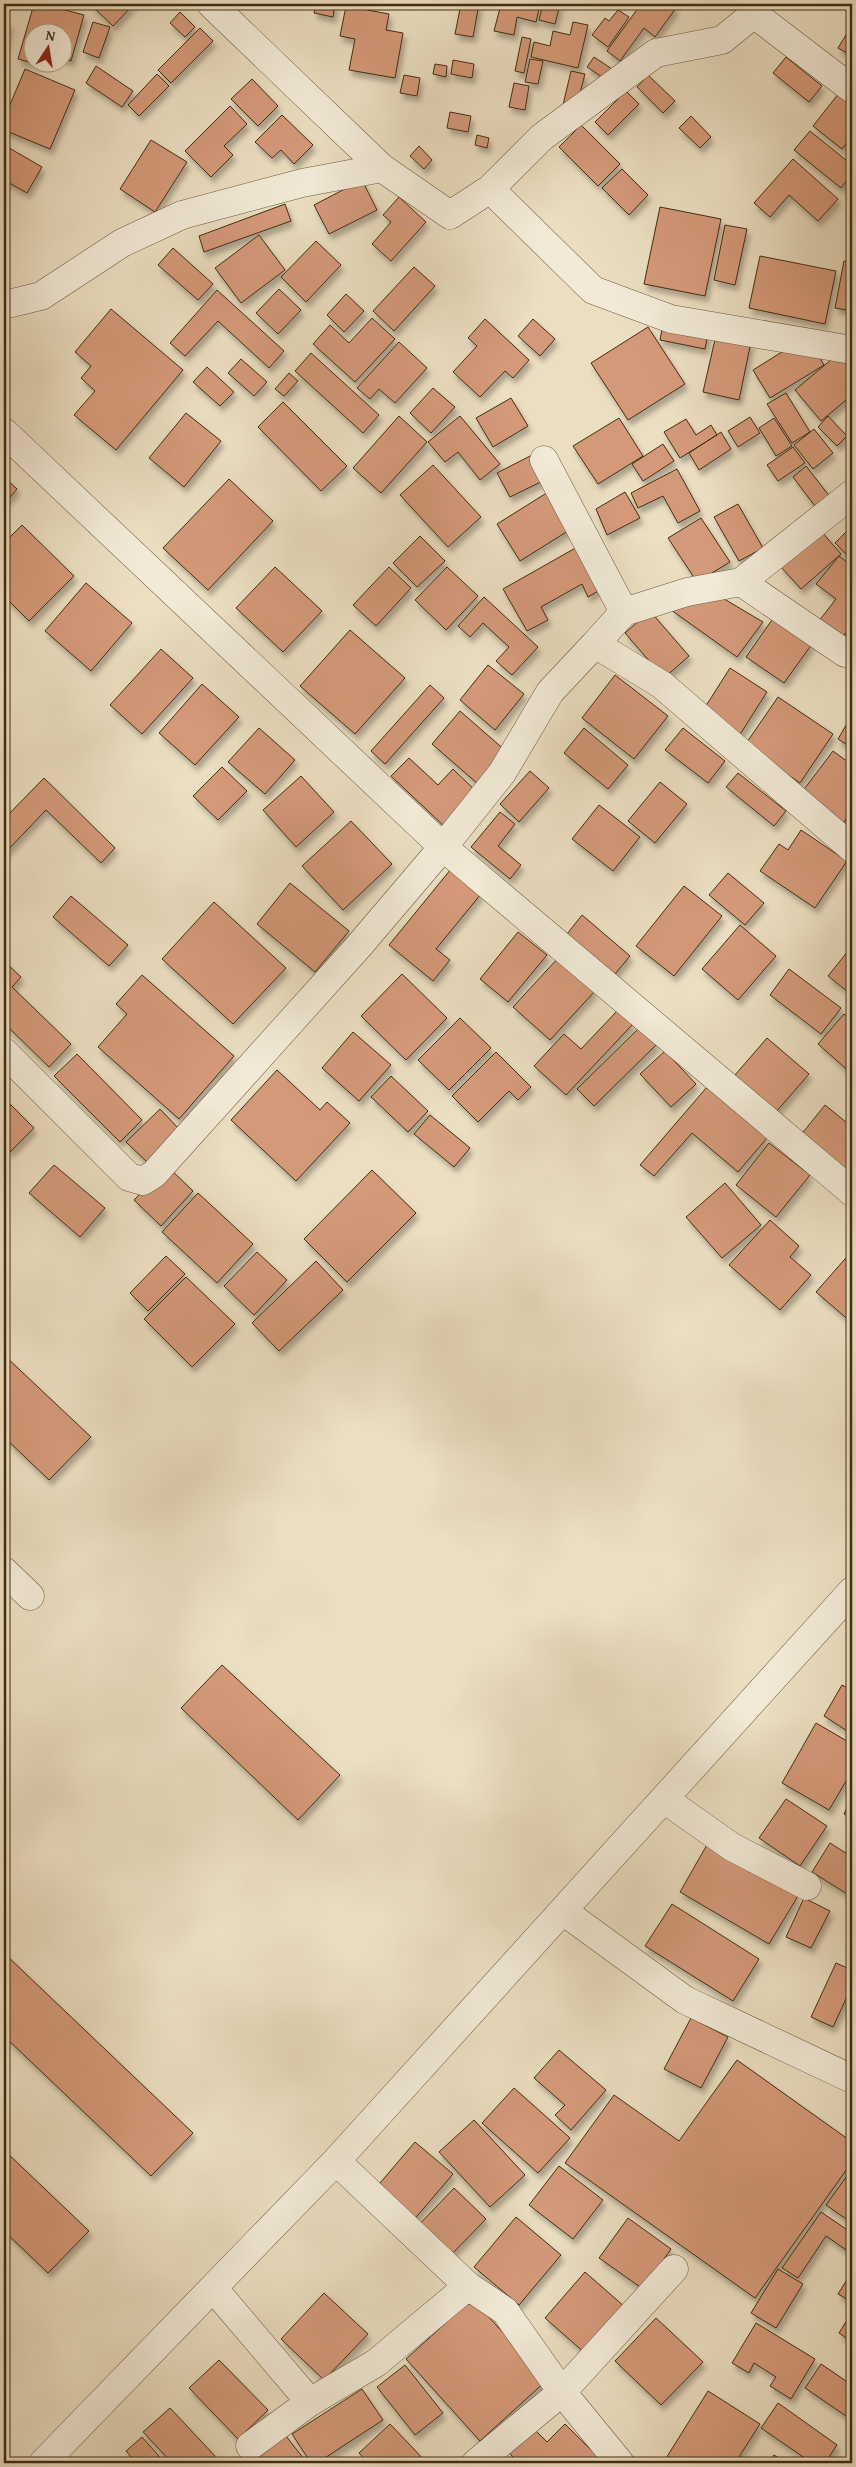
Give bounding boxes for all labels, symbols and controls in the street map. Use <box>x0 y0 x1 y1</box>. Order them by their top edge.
north arrow <box>22 22 72 72</box>
text: N <box>44 25 58 46</box>

